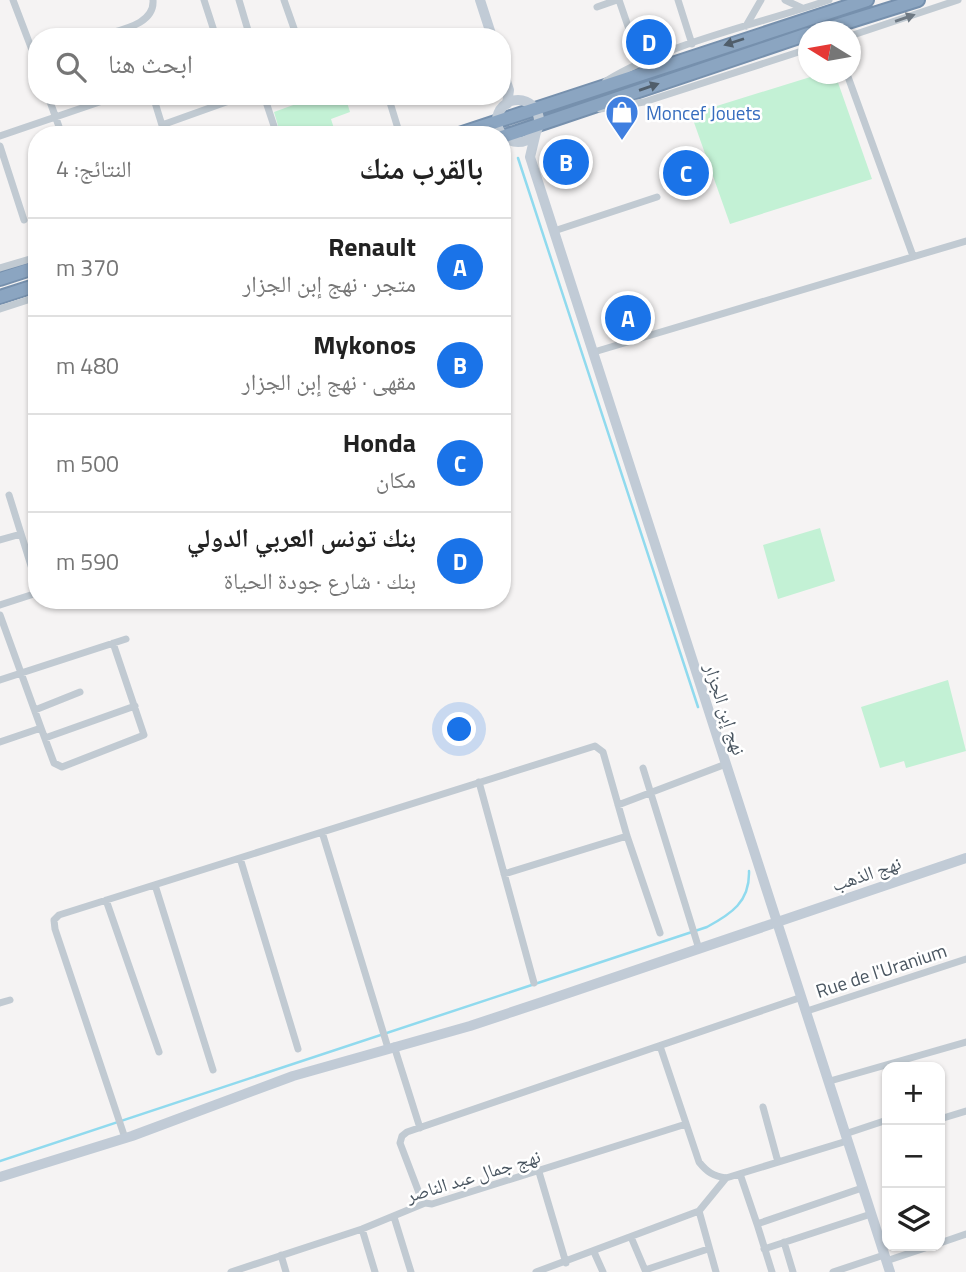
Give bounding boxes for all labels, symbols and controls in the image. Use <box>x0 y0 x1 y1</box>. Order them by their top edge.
one-way arrow <box>894 12 915 23</box>
pin: D <box>626 16 672 68</box>
north arrow <box>798 21 861 84</box>
search box <box>28 28 511 105</box>
one-way arrow <box>723 38 744 48</box>
text: ابحث هنا <box>108 44 193 83</box>
icon: search <box>52 48 90 86</box>
one-way arrow <box>638 81 659 92</box>
shop icon: Moncef Jouets <box>603 93 641 142</box>
place label: Moncef Jouets <box>646 98 761 127</box>
pin: B <box>543 136 589 188</box>
text: بالقرب منك <box>359 145 483 191</box>
pin: C <box>663 147 709 199</box>
text: النتائج: 4 <box>56 151 132 186</box>
text: Renault <box>328 227 416 266</box>
text: 370 m <box>56 250 119 285</box>
text: A <box>453 250 467 285</box>
text: متجر · نهج إبن الجزار <box>242 266 416 301</box>
pin: A <box>605 292 651 344</box>
text: Mykonos <box>313 325 416 364</box>
text: 480 m <box>56 348 119 383</box>
text: B <box>453 348 467 383</box>
text: مقهى · نهج إبن الجزار <box>242 364 416 399</box>
text: Honda <box>343 423 416 462</box>
text: 500 m <box>56 446 119 481</box>
text: C <box>454 446 466 481</box>
text: مكان <box>376 462 416 497</box>
text: بنك تونس العربي الدولي <box>187 518 416 557</box>
text: 590 m <box>56 544 119 579</box>
text: D <box>453 544 467 579</box>
text: بنك · شارع جودة الحياة <box>224 563 416 598</box>
street label: نهج إبن الجزار <box>697 658 754 759</box>
your location <box>442 712 476 746</box>
street label: نهج الذهب <box>827 848 905 898</box>
street label: Rue de l'Uranium <box>812 935 950 1005</box>
map controls <box>882 1062 945 1251</box>
button: + <box>882 1062 945 1125</box>
button: − <box>882 1125 945 1188</box>
street label: نهج جمال عبد الناصر <box>401 1141 544 1210</box>
button: layers <box>882 1188 945 1251</box>

